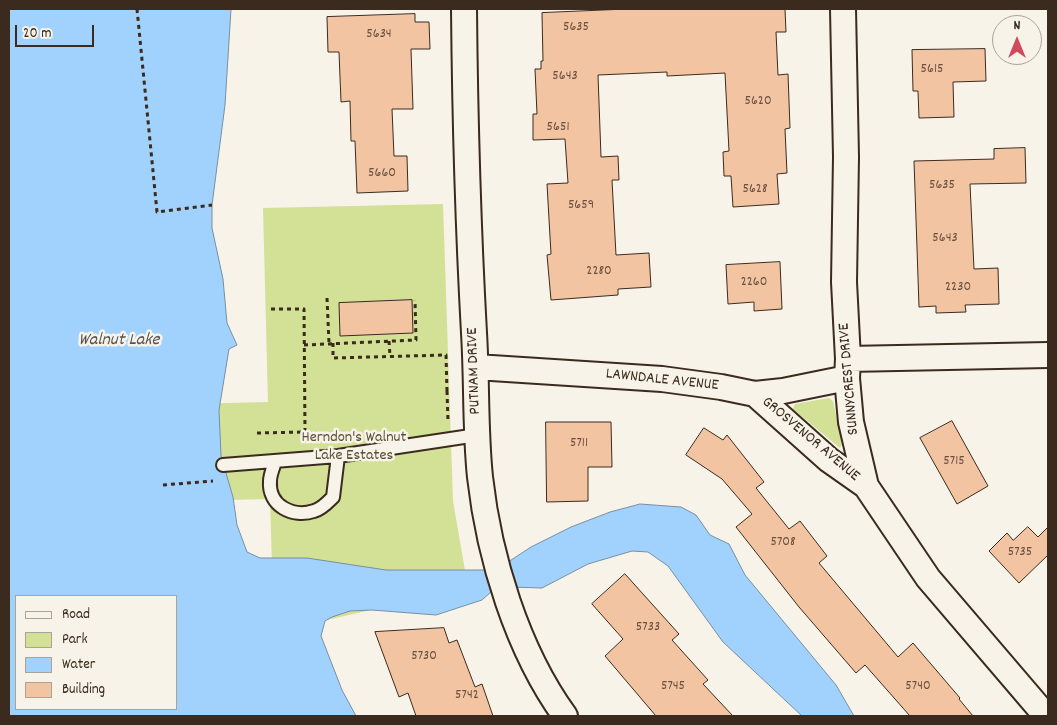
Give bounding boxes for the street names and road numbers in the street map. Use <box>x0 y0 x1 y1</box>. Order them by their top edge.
street label: SUNNYCREST DRIVE <box>836 322 864 436</box>
street label: PUTNAM DRIVE <box>464 327 486 415</box>
street label: LAWNDALE AVENUE <box>605 366 719 396</box>
street label: GROSVENOR AVENUE <box>757 393 863 487</box>

